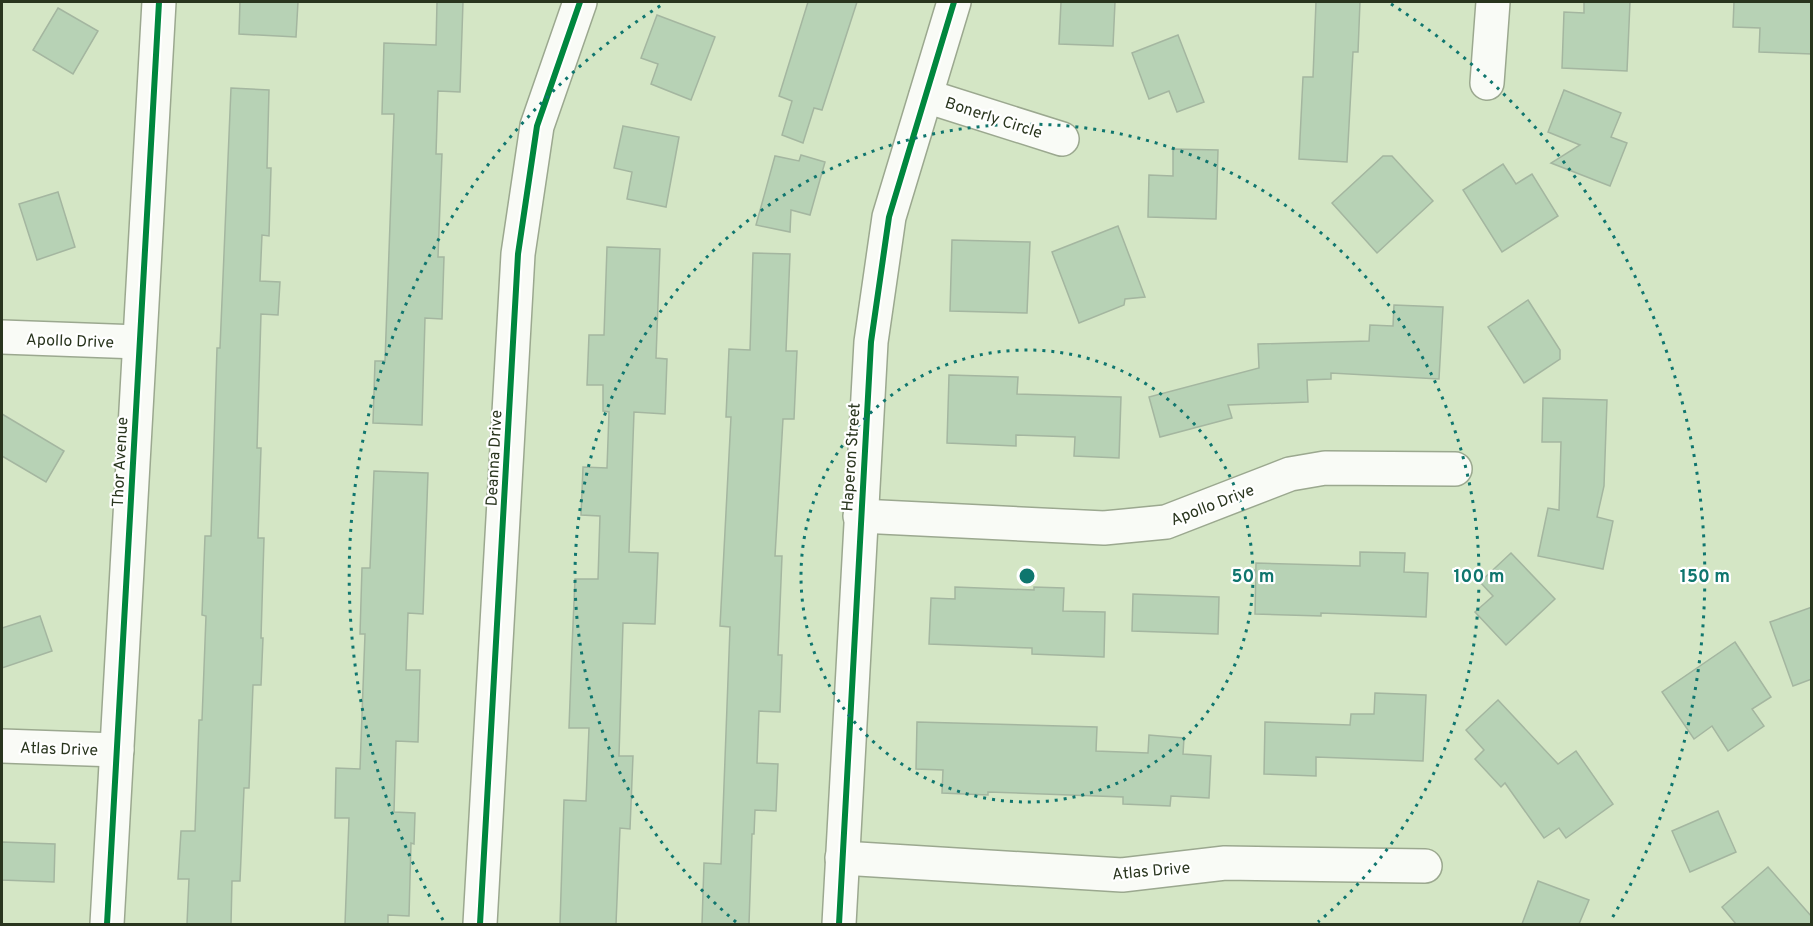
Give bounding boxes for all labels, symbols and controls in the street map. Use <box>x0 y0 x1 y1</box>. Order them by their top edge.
street label: Bonerly Circle <box>942 94 1045 144</box>
street label: Apollo Drive <box>26 330 114 354</box>
street label: Haperon Street <box>838 402 866 512</box>
street label: Deanna Drive <box>482 409 508 507</box>
street label: Thor Avenue <box>109 417 133 508</box>
street label: Apollo Drive <box>1168 481 1257 531</box>
centre of rings <box>1017 566 1037 586</box>
text: 50 m <box>1231 566 1275 589</box>
text: 100 m <box>1453 566 1505 589</box>
text: 150 m <box>1680 566 1730 589</box>
street label: Atlas Drive <box>20 739 98 761</box>
street label: Atlas Drive <box>1111 859 1191 885</box>

